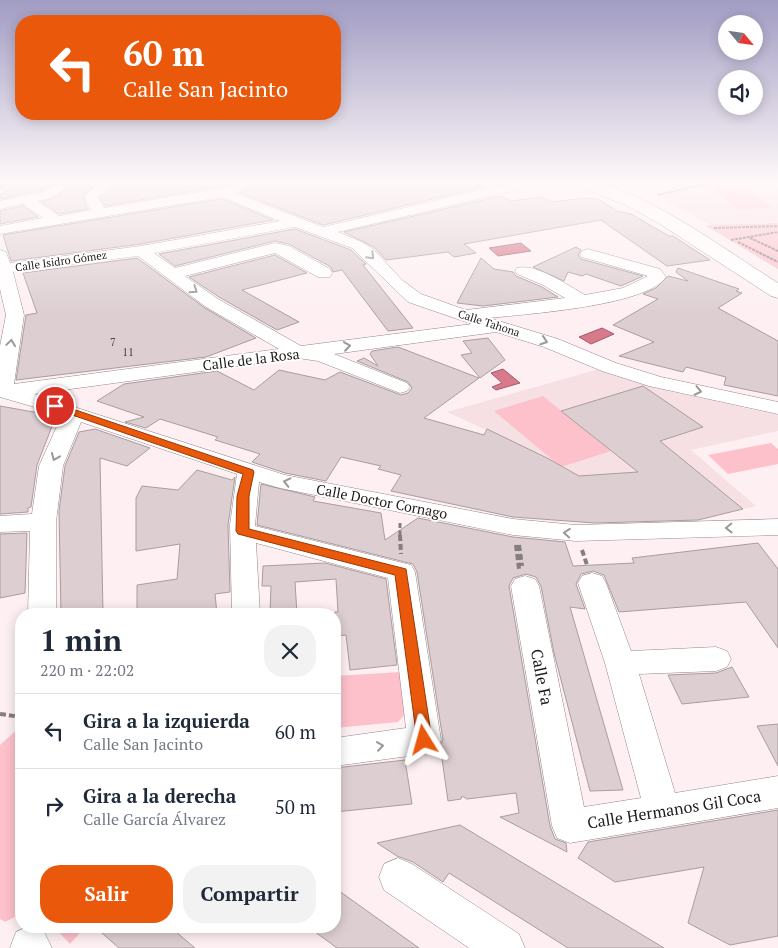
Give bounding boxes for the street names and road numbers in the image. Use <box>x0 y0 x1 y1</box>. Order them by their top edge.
street label: Calle Isidro Gómez <box>14 248 108 274</box>
street label: Calle Tahona <box>456 306 522 340</box>
street label: Calle de la Rosa <box>202 344 300 374</box>
street label: Calle Doctor Cornago <box>315 479 449 523</box>
street label: Calle Fa <box>526 647 558 707</box>
street label: Calle Hermanos Gil Coca <box>586 784 762 834</box>

